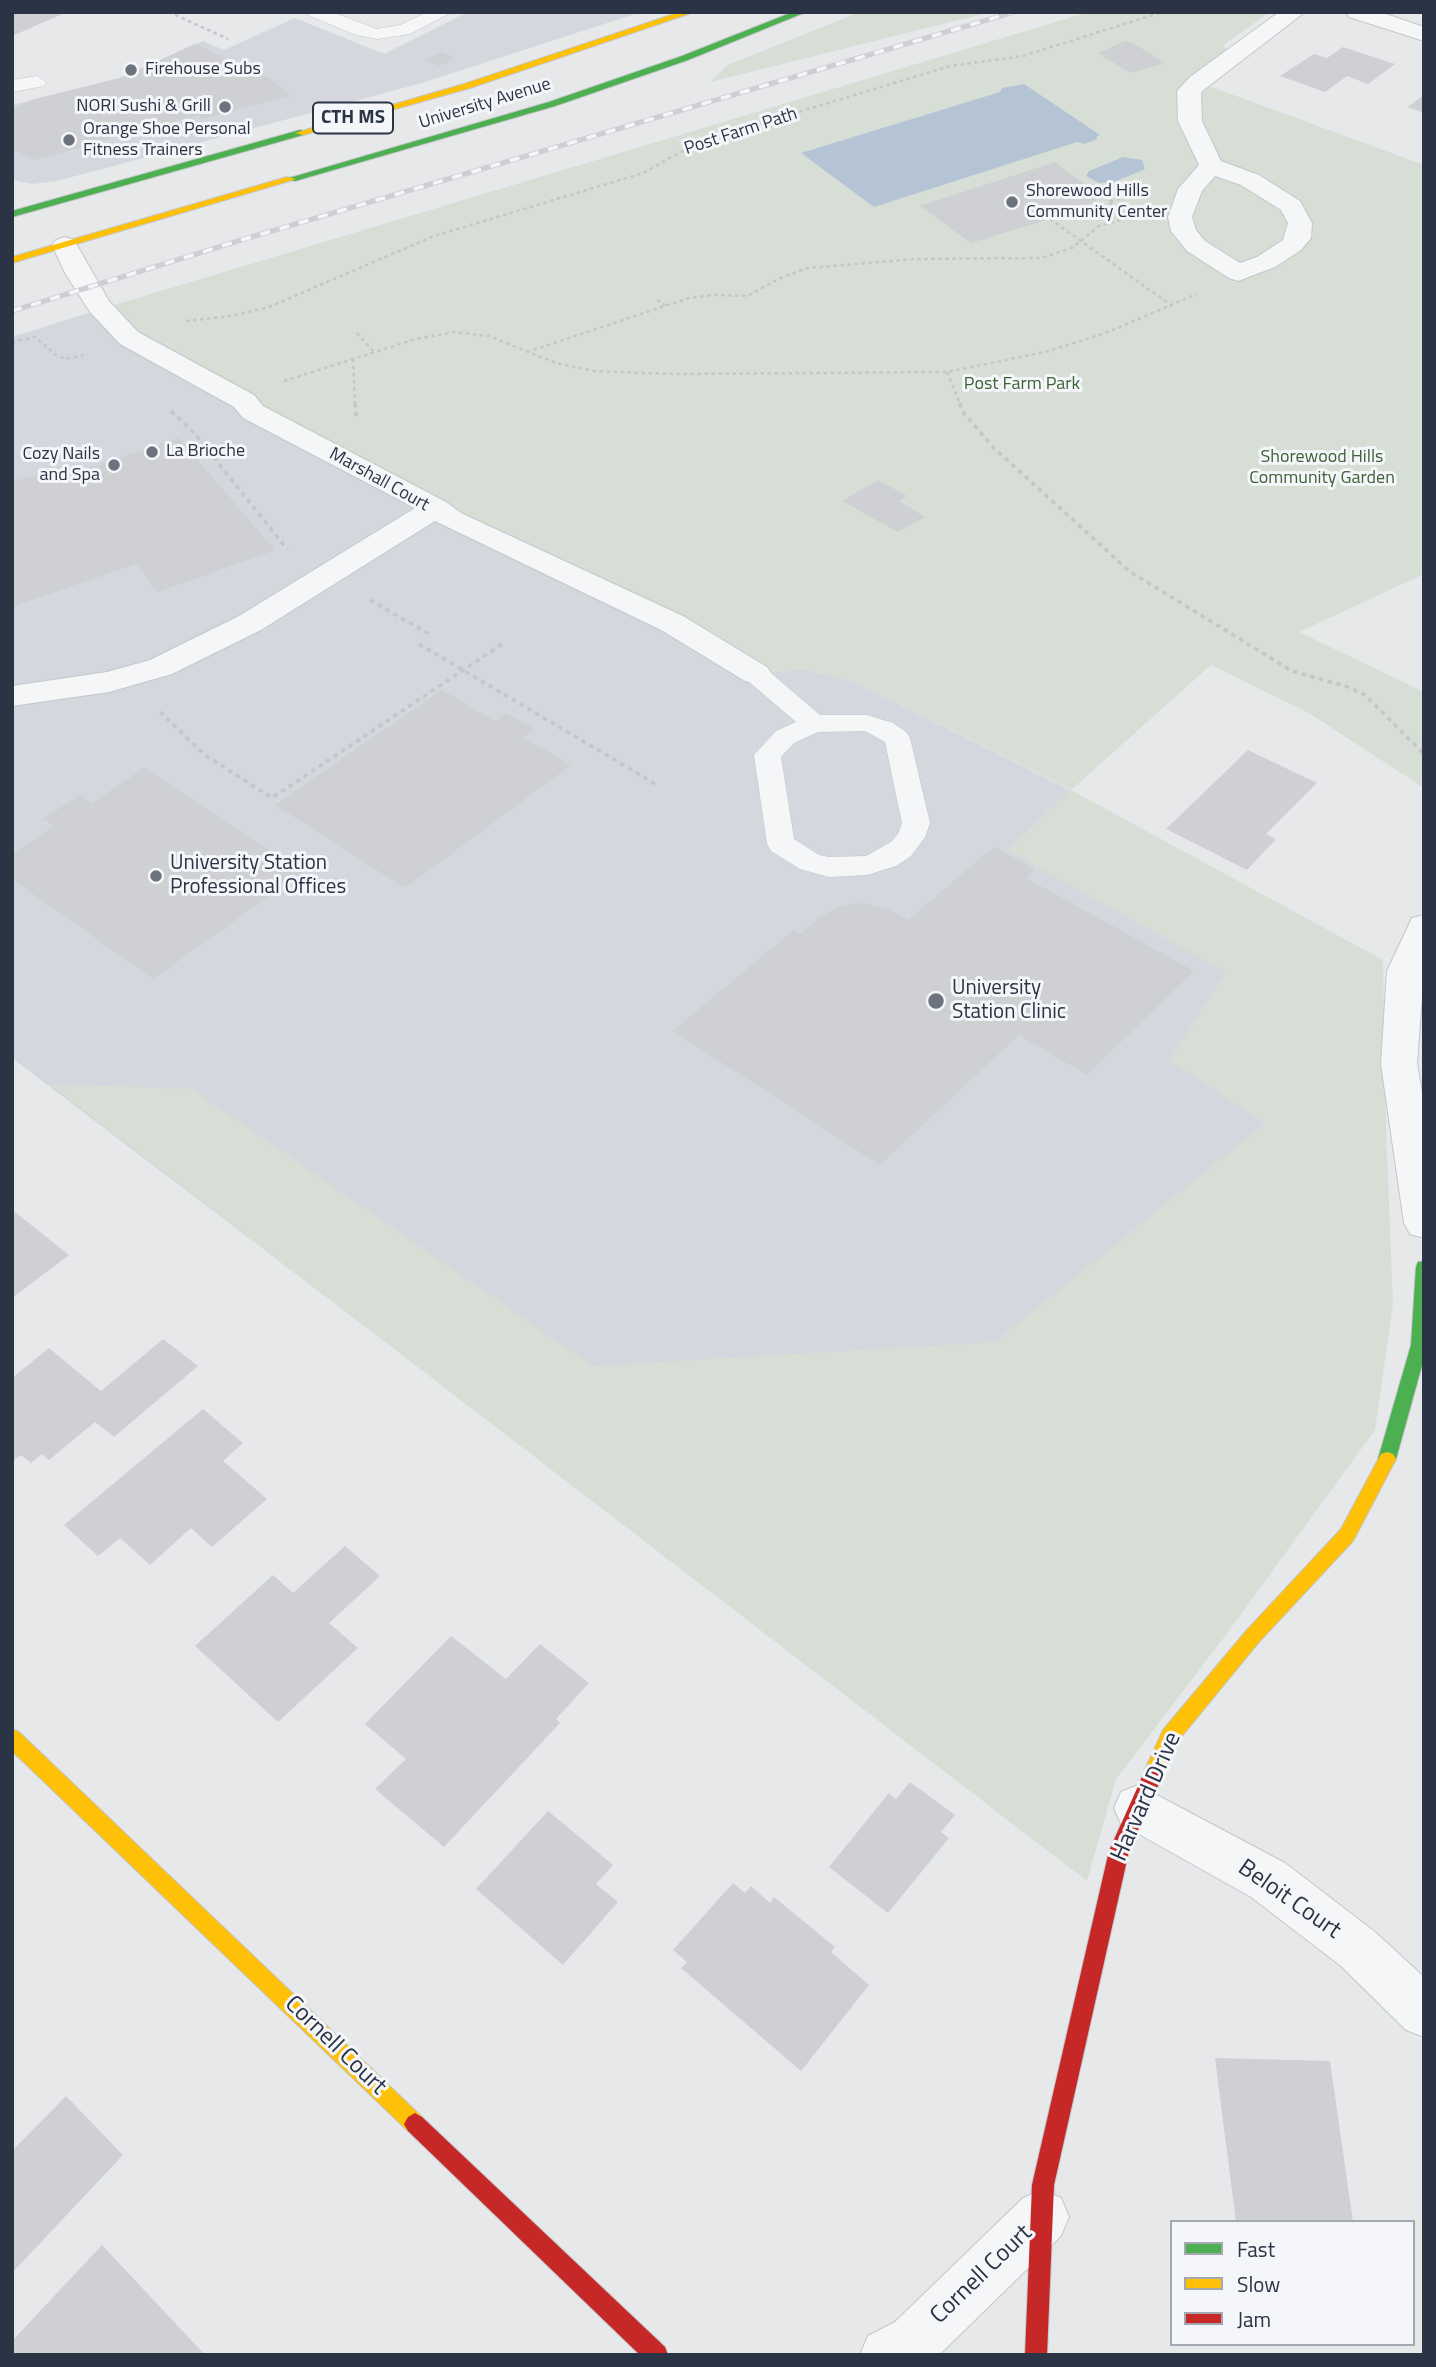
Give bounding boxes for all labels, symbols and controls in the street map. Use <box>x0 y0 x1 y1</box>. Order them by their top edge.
place label: Firehouse Subs <box>145 59 261 81</box>
marker: Firehouse Subs <box>123 62 139 78</box>
street label: University Avenue <box>417 74 553 134</box>
place label: NORI Sushi & Grill <box>76 96 211 118</box>
marker: NORI Sushi & Grill <box>217 99 233 115</box>
road number: CTH MS <box>313 102 393 134</box>
street label: Post Farm Path <box>682 104 800 160</box>
place label: Orange Shoe Personal Fitness Trainers <box>83 119 251 162</box>
marker: Orange Shoe Personal Fitness Trainers <box>61 132 77 148</box>
place label: Shorewood Hills Community Center <box>1026 181 1167 224</box>
marker: Shorewood Hills Community Center <box>1004 194 1020 210</box>
park label: Post Farm Park <box>964 374 1080 396</box>
place label: La Brioche <box>166 441 245 463</box>
place label: Cozy Nails and Spa <box>22 444 100 486</box>
marker: La Brioche <box>144 444 160 460</box>
street label: Marshall Court <box>325 444 433 516</box>
park label: Shorewood Hills Community Garden <box>1249 447 1395 490</box>
marker: Cozy Nails and Spa <box>106 457 122 473</box>
place label: University Station Professional Offices <box>170 851 346 901</box>
marker: University Station Professional Offices <box>148 868 164 884</box>
place label: University Station Clinic <box>952 976 1066 1026</box>
marker: University Station Clinic <box>926 991 946 1011</box>
street label: Harvard Drive <box>1106 1728 1188 1866</box>
street label: Beloit Court <box>1232 1854 1346 1946</box>
street label: Cornell Court <box>278 1990 392 2102</box>
street label: Cornell Court <box>925 2219 1039 2331</box>
legend <box>1170 2220 1415 2346</box>
text: Fast <box>1237 2233 1275 2265</box>
text: Slow <box>1237 2268 1280 2300</box>
text: Jam <box>1237 2303 1271 2335</box>

